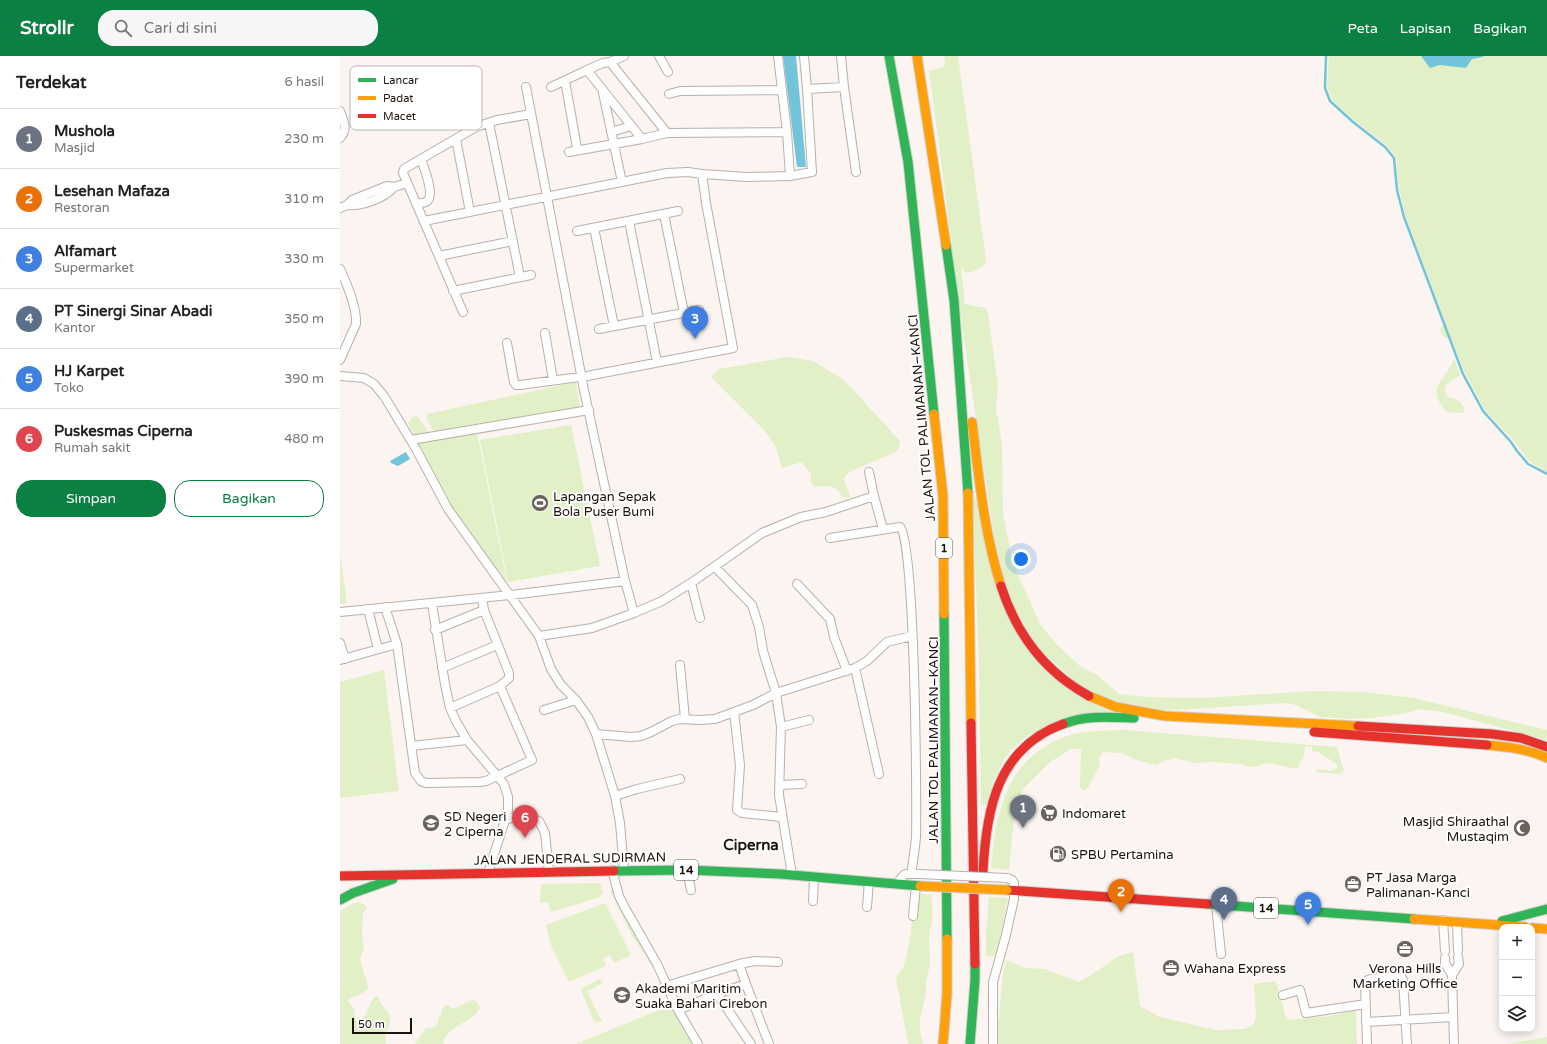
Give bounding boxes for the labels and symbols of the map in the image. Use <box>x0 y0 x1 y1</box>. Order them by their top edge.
legend <box>350 66 482 130</box>
text: Lancar <box>383 74 419 87</box>
text: Padat <box>383 92 413 105</box>
text: Macet <box>383 110 416 123</box>
pin: 3 <box>682 306 708 339</box>
street label: JALAN TOL PALIMANAN–KANCI <box>905 314 939 522</box>
place label: Lapangan Sepak Bola Puser Bumi <box>553 489 656 520</box>
sports icon: Lapangan Sepak Bola Puser Bumi <box>530 493 550 513</box>
road number: 1 <box>936 538 952 558</box>
your location <box>1011 549 1031 569</box>
street label: JALAN TOL PALIMANAN–KANCI <box>926 636 942 844</box>
pin: 1 <box>1010 795 1036 828</box>
supermarket icon: Indomaret <box>1039 803 1059 823</box>
pin: 6 <box>512 805 538 838</box>
place label: Indomaret <box>1062 806 1126 822</box>
place label: SD Negeri 2 Ciperna <box>444 809 507 840</box>
school or university icon: SD Negeri 2 Ciperna <box>421 813 441 833</box>
place label: Masjid Shiraathal Mustaqim <box>1403 814 1509 845</box>
mosque icon: Masjid Shiraathal Mustaqim <box>1512 818 1532 838</box>
district label: Ciperna <box>723 836 779 855</box>
fuel station icon: SPBU Pertamina <box>1048 844 1068 864</box>
place label: SPBU Pertamina <box>1071 847 1174 863</box>
street label: JALAN JENDERAL SUDIRMAN <box>474 849 666 869</box>
road number: 14 <box>674 860 698 880</box>
place label: PT Jasa Marga Palimanan-Kanci <box>1366 870 1470 901</box>
office icon: PT Jasa Marga Palimanan-Kanci <box>1343 874 1363 894</box>
pin: 2 <box>1108 879 1134 912</box>
pin: 4 <box>1211 887 1237 920</box>
pin: 5 <box>1295 892 1321 925</box>
road number: 14 <box>1254 898 1278 918</box>
office icon: Verona Hills Marketing Office <box>1395 939 1415 959</box>
office icon: Wahana Express <box>1161 958 1181 978</box>
place label: Wahana Express <box>1184 961 1286 977</box>
place label: Verona Hills Marketing Office <box>1352 961 1458 992</box>
place label: Akademi Maritim Suaka Bahari Cirebon <box>635 981 767 1012</box>
school or university icon: Akademi Maritim Suaka Bahari Cirebon <box>612 985 632 1005</box>
scale bar <box>352 1016 412 1035</box>

